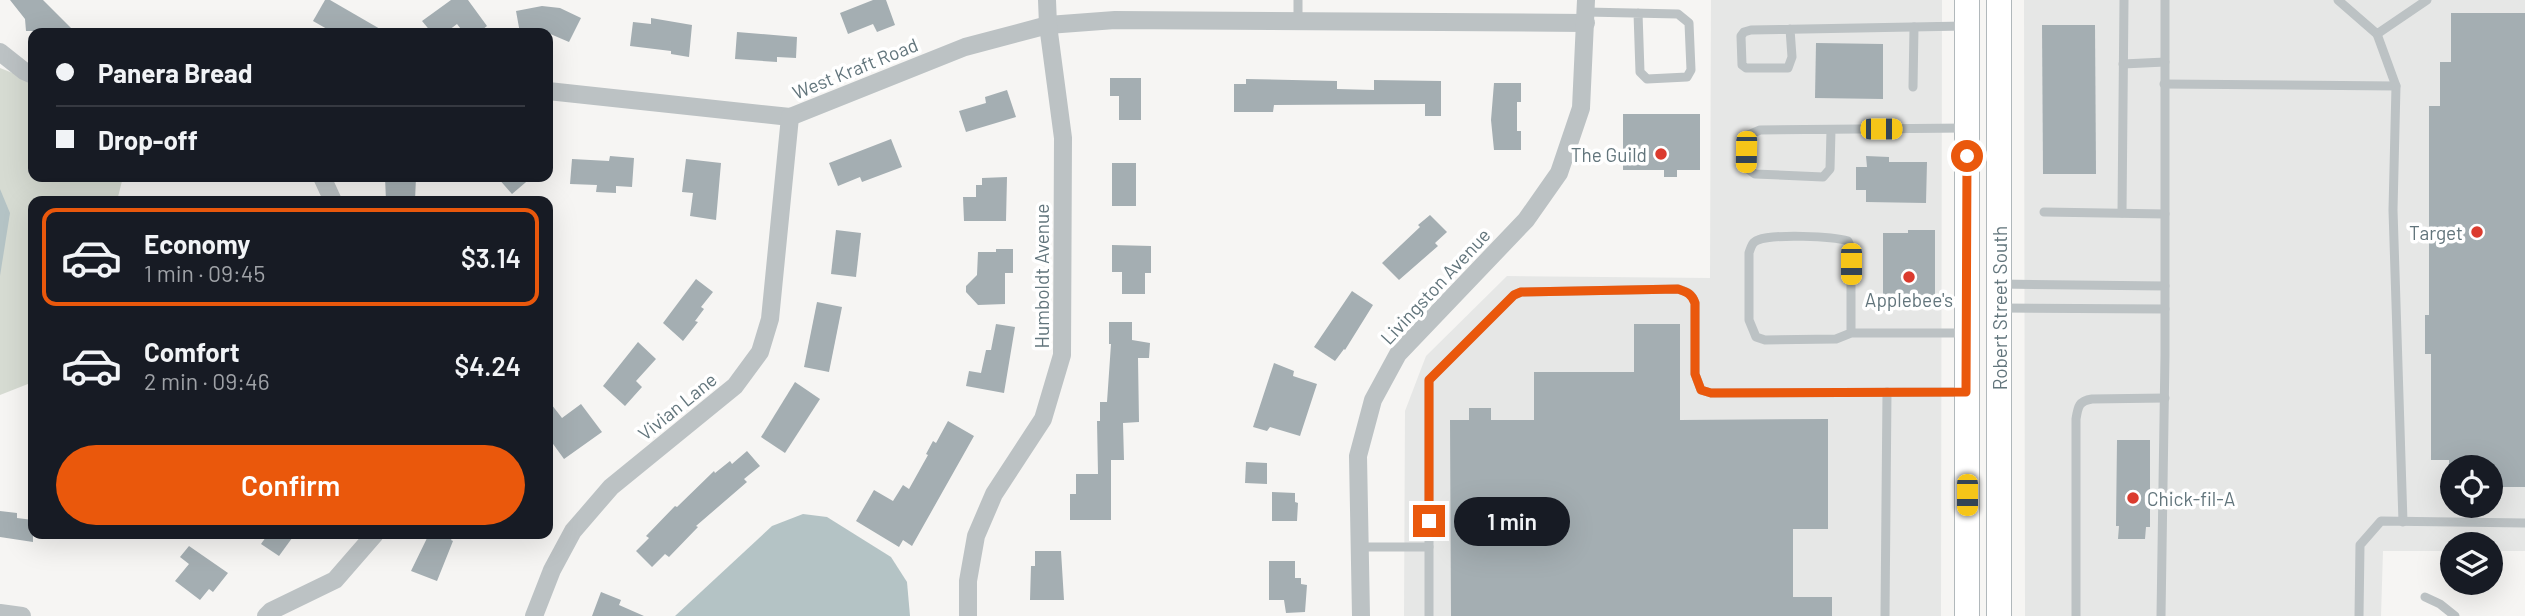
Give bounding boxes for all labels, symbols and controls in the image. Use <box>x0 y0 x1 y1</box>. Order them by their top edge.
street label: West Kraft Road <box>789 32 921 104</box>
text: Panera Bread <box>98 57 252 88</box>
car <box>1861 119 1903 140</box>
text: Drop-off <box>98 124 198 155</box>
car <box>1736 131 1757 173</box>
route start <box>1951 140 1983 172</box>
place label: The Guild <box>1571 143 1647 166</box>
marker: The Guild <box>1653 146 1669 162</box>
street label: Humboldt Avenue <box>1030 204 1053 348</box>
place label: Target <box>2409 221 2463 244</box>
street label: Livingston Avenue <box>1375 223 1495 349</box>
marker: Target <box>2469 224 2485 240</box>
icon: car <box>60 226 123 289</box>
street label: Robert Street South <box>1988 226 2011 390</box>
text: Economy <box>144 228 250 259</box>
text: $3.14 <box>461 242 521 273</box>
car <box>1841 243 1862 285</box>
text: 1 min · 09:45 <box>144 259 265 287</box>
marker: Applebee's <box>1901 269 1917 285</box>
place label: Applebee's <box>1865 288 1953 311</box>
icon: car <box>60 334 123 397</box>
text: Comfort <box>144 336 240 367</box>
text: $4.24 <box>454 350 521 381</box>
text: 2 min · 09:46 <box>144 367 270 395</box>
street label: Vivian Lane <box>633 367 721 445</box>
button: Confirm <box>56 445 525 525</box>
map controls <box>2440 455 2503 595</box>
button: locate <box>2440 455 2503 518</box>
car <box>1957 474 1978 516</box>
place label: Chick-fil-A <box>2147 487 2235 510</box>
marker: Chick-fil-A <box>2125 490 2141 506</box>
callout: 1 min <box>1454 496 1569 546</box>
route end <box>1413 505 1445 537</box>
text: 1 min <box>1487 507 1537 535</box>
button: layers <box>2440 532 2503 595</box>

